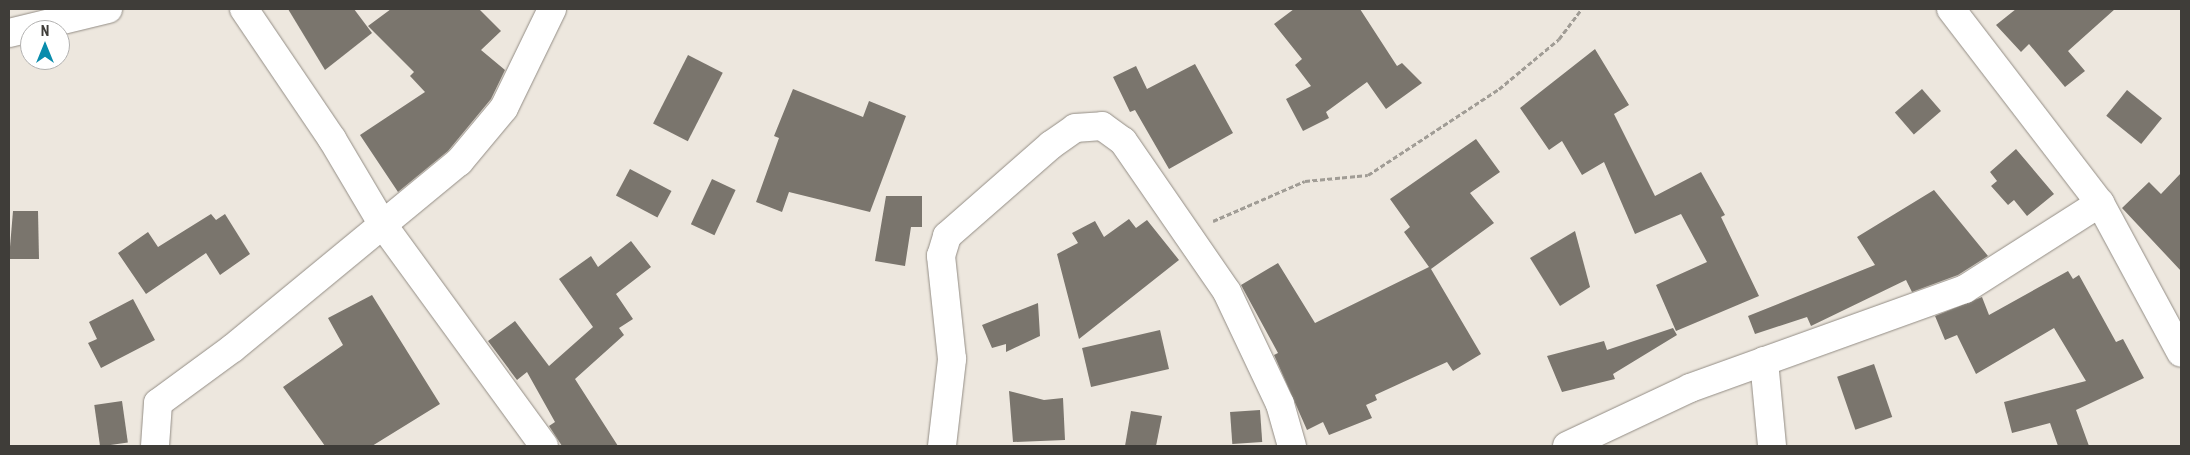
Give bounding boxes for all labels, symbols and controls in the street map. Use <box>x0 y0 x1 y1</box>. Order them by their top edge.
north arrow <box>20 20 70 70</box>
text: N <box>41 23 49 39</box>

